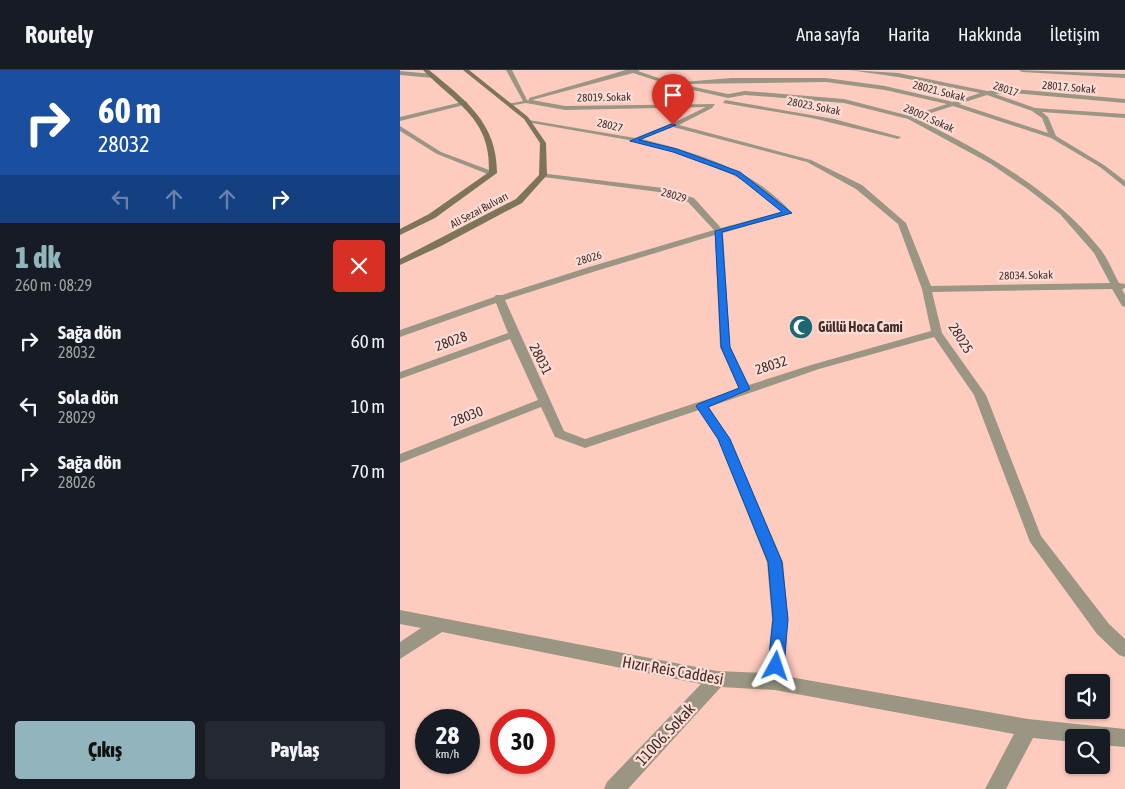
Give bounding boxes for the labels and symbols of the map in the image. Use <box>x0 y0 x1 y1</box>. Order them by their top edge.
pin <box>652 74 694 125</box>
street label: 28021. Sokak <box>911 79 967 103</box>
street label: 28017 <box>992 79 1020 99</box>
street label: 28017. Sokak <box>1042 79 1097 95</box>
street label: 28019. Sokak <box>577 91 631 103</box>
street label: 28023. Sokak <box>786 95 842 117</box>
street label: 28007. Sokak <box>902 102 956 135</box>
street label: 28027 <box>596 116 624 134</box>
street label: 28029 <box>660 186 688 204</box>
street label: Ali Sezai Bulvarı <box>448 190 510 230</box>
street label: 28026 <box>575 248 603 268</box>
street label: 28034. Sokak <box>999 269 1053 281</box>
mosque icon: Güllü Hoca Cami <box>788 314 814 340</box>
place label: Güllü Hoca Cami <box>818 319 903 335</box>
street label: 28025 <box>945 320 977 356</box>
street label: 28028 <box>433 328 470 354</box>
street label: 28031 <box>526 341 556 377</box>
street label: 28032 <box>753 352 789 378</box>
street label: 28030 <box>449 402 486 429</box>
position arrow <box>749 639 801 691</box>
street label: Hızır Reis Caddesi <box>621 652 725 688</box>
street label: 11006. Sokak <box>632 699 698 769</box>
speed limit sign: 30 <box>490 709 555 774</box>

